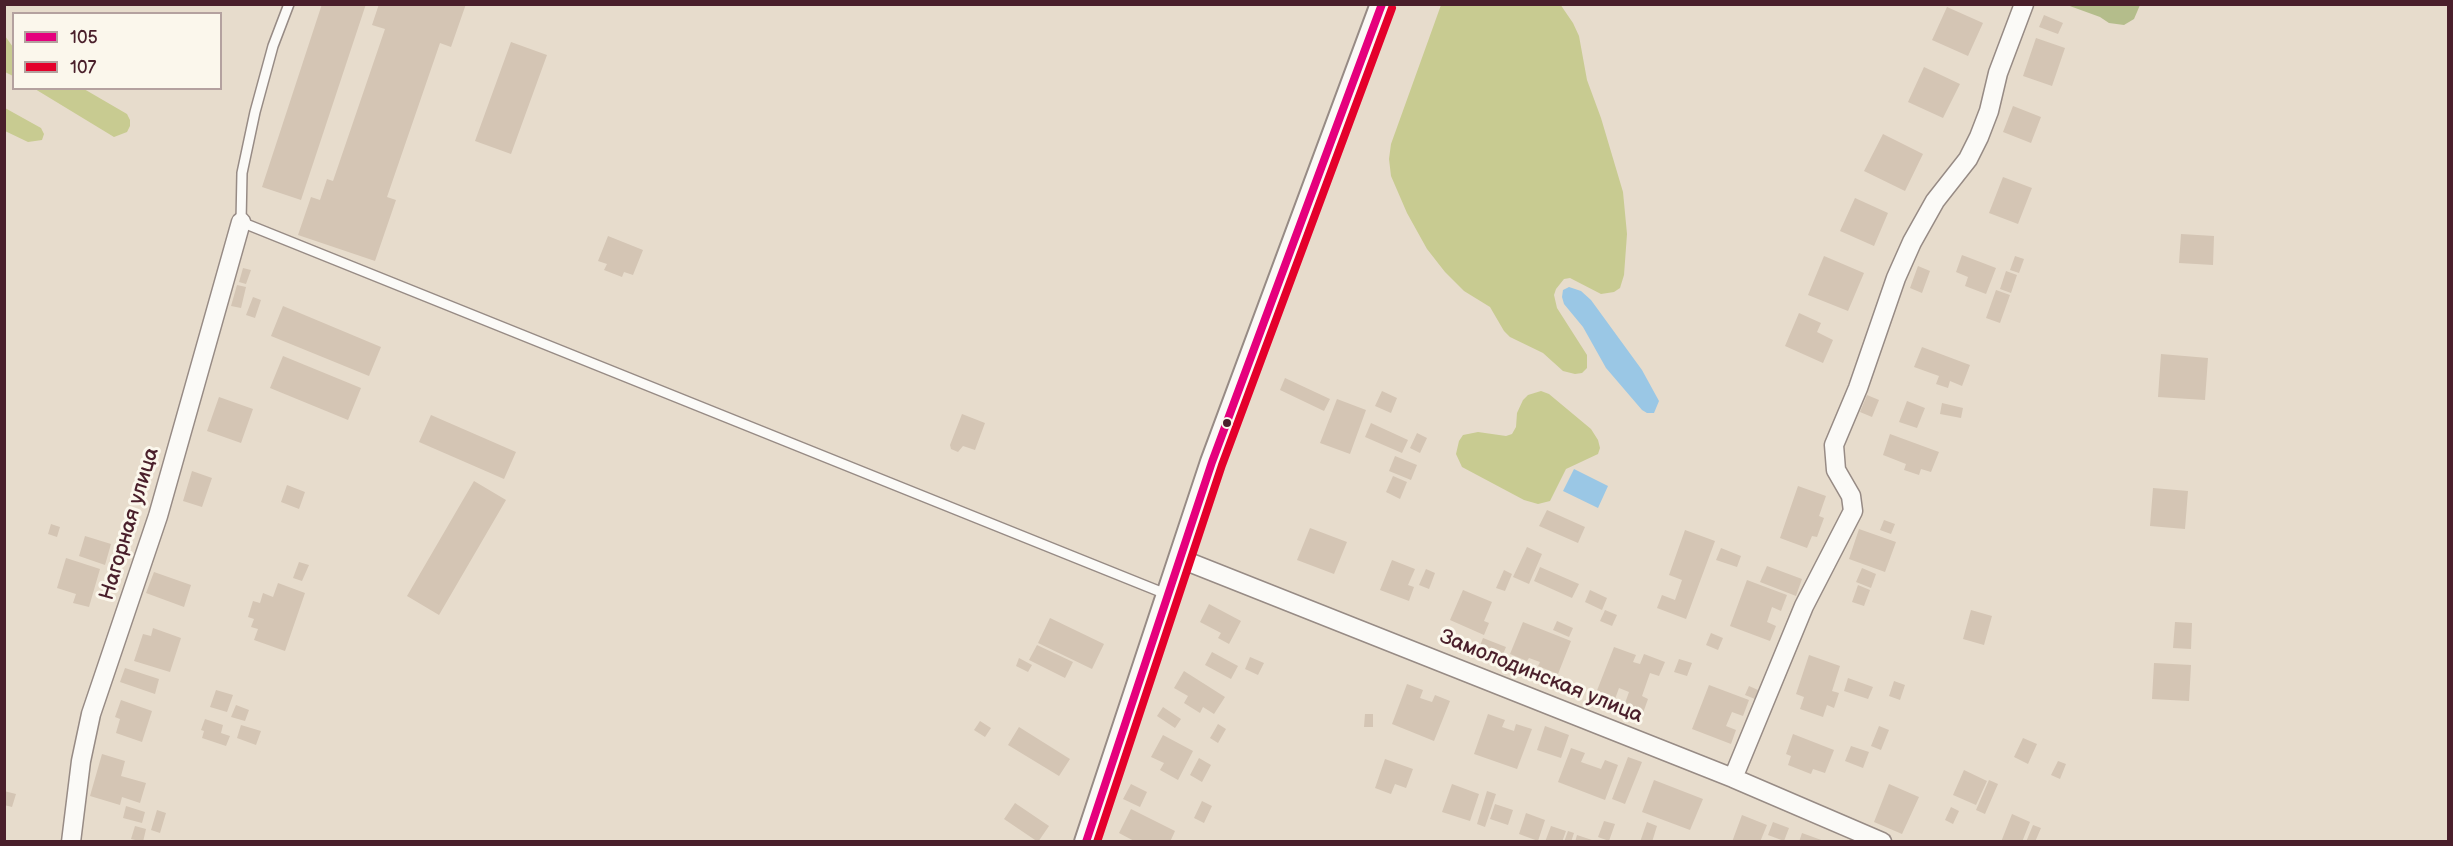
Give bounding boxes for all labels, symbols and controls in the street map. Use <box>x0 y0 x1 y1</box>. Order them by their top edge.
legend <box>12 12 222 90</box>
text: 105 <box>70 27 98 48</box>
text: 107 <box>70 57 96 78</box>
unlabelled marker <box>1221 417 1233 429</box>
street label: Нагорная улица <box>95 445 165 603</box>
street label: Замолодинская улица <box>1436 625 1646 729</box>

